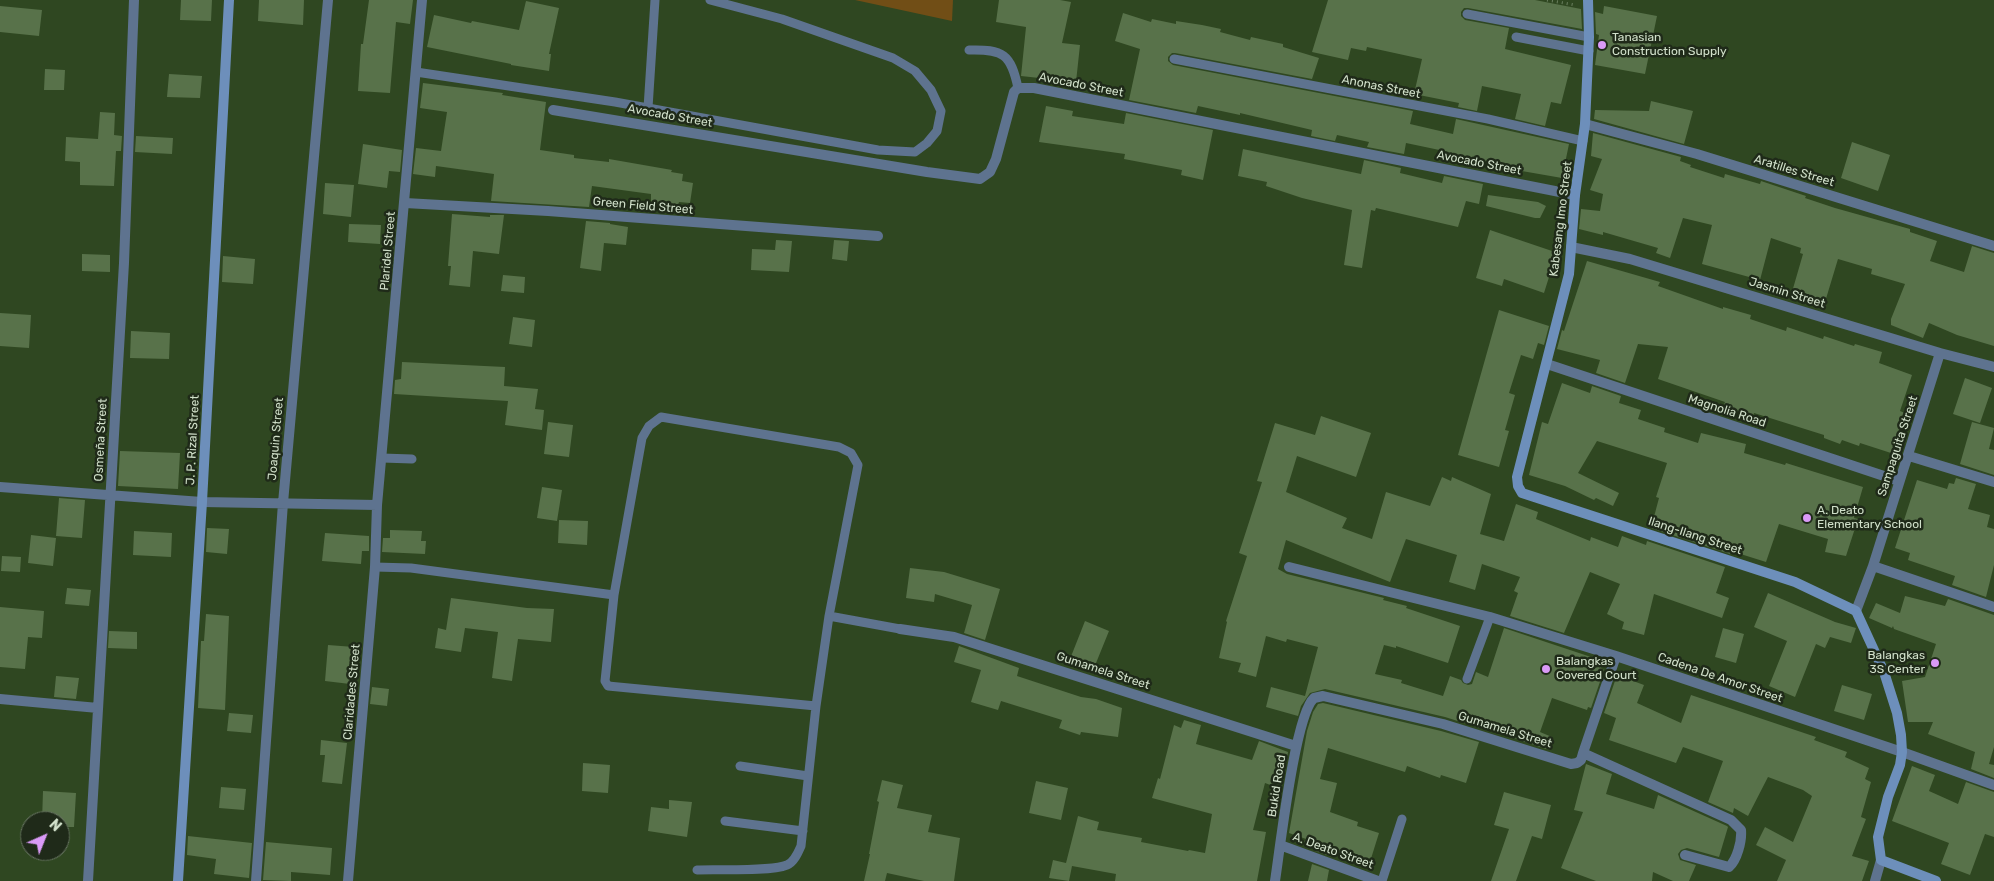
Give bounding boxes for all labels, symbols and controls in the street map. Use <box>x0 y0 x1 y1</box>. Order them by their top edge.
place label: Tanasian Construction Supply <box>1612 31 1727 59</box>
marker: Tanasian Construction Supply <box>1596 39 1608 51</box>
street label: Avocado Street <box>1037 70 1125 100</box>
street label: Anonas Street <box>1340 72 1422 102</box>
street label: Avocado Street <box>626 101 714 131</box>
street label: Avocado Street <box>1435 148 1523 178</box>
street label: Aratilles Street <box>1752 152 1836 190</box>
street label: Kabesang Imo Street <box>1547 160 1575 278</box>
street label: Green Field Street <box>592 194 694 218</box>
street label: Plaridel Street <box>377 211 399 291</box>
street label: Jasmin Street <box>1747 275 1827 311</box>
street label: Magnolia Road <box>1686 392 1768 430</box>
street label: Sampaguita Street <box>1875 394 1921 498</box>
street label: J. P. Rizal Street <box>183 395 203 485</box>
street label: Joaquin Street <box>265 397 287 481</box>
street label: Osmeña Street <box>92 398 110 482</box>
place label: A. Deato Elementary School <box>1817 504 1922 532</box>
marker: A. Deato Elementary School <box>1801 512 1813 524</box>
street label: Ilang-Ilang Street <box>1646 514 1744 558</box>
street label: Claridades Street <box>341 643 363 741</box>
street label: Gumamela Street <box>1055 649 1151 693</box>
place label: Balangkas 3S Center <box>1868 649 1925 677</box>
street label: Cadena De Amor Street <box>1656 650 1784 706</box>
place label: Balangkas Covered Court <box>1556 655 1636 683</box>
marker: Balangkas 3S Center <box>1929 657 1941 669</box>
marker: Balangkas Covered Court <box>1540 663 1552 675</box>
street label: Gumamela Street <box>1456 709 1554 751</box>
street label: Bukid Road <box>1265 754 1289 818</box>
north arrow <box>20 811 70 861</box>
text: N <box>46 816 65 835</box>
street label: A. Deato Street <box>1291 830 1375 872</box>

